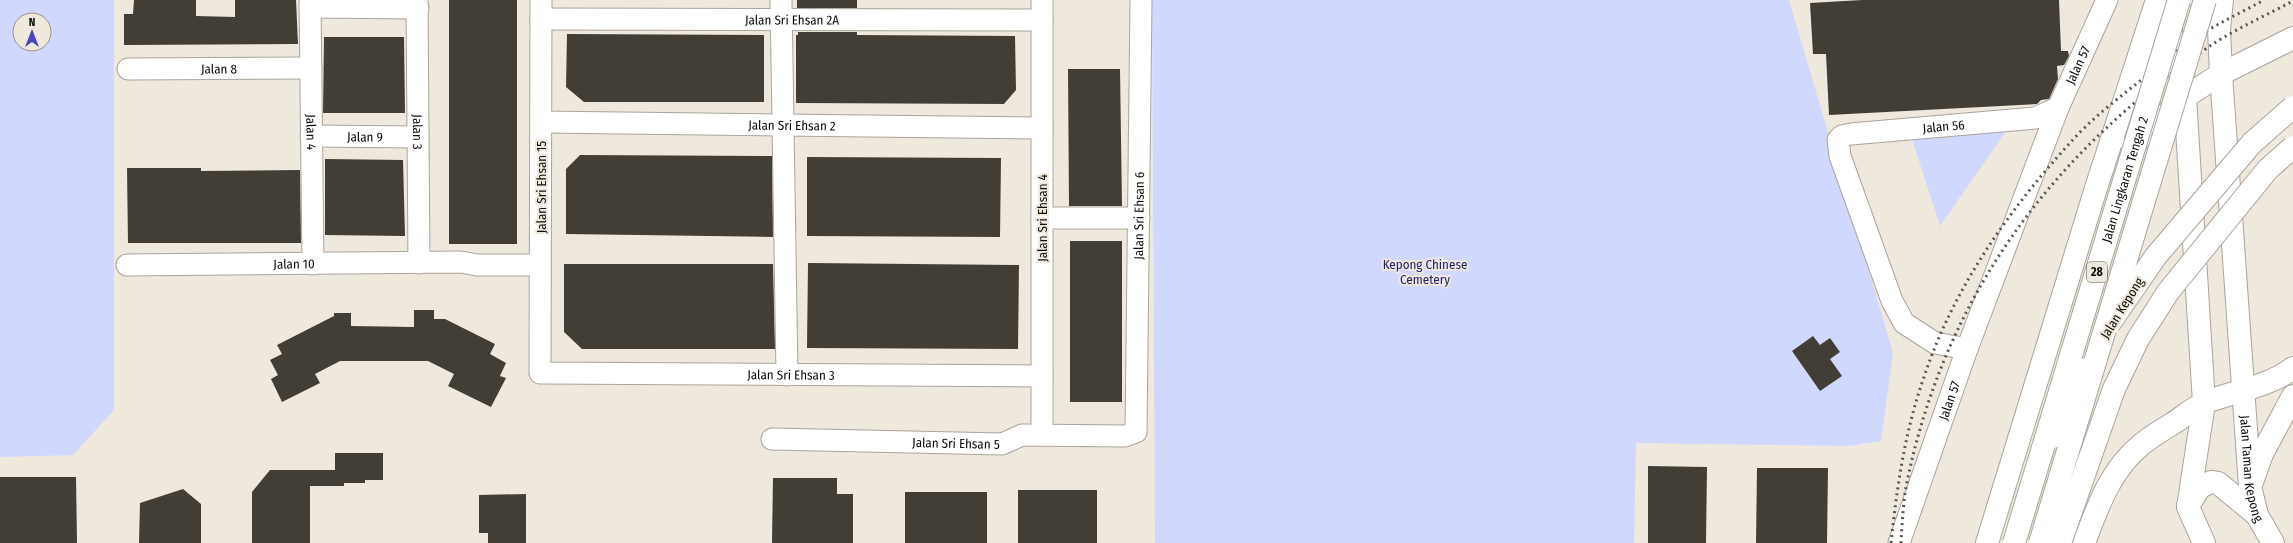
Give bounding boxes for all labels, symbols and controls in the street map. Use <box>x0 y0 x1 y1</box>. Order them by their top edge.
north arrow <box>12 12 52 52</box>
street label: Jalan Sri Ehsan 2A <box>745 12 839 27</box>
text: N <box>29 16 35 29</box>
street label: Jalan 57 <box>2062 44 2093 87</box>
street label: Jalan 8 <box>201 61 237 76</box>
street label: Jalan 4 <box>304 114 319 150</box>
street label: Jalan 3 <box>410 114 426 150</box>
street label: Jalan Lingkaran Tengah 2 <box>2098 114 2151 244</box>
street label: Jalan Sri Ehsan 2 <box>748 117 836 133</box>
street label: Jalan 56 <box>1922 117 1965 135</box>
street label: Jalan 9 <box>347 129 383 144</box>
street label: Jalan Sri Ehsan 15 <box>534 141 549 233</box>
street label: Jalan Sri Ehsan 6 <box>1130 172 1147 260</box>
street label: Jalan Sri Ehsan 4 <box>1035 174 1050 262</box>
street label: Jalan 10 <box>273 256 315 271</box>
park label: Kepong Chinese Cemetery <box>1383 257 1467 287</box>
road number: 28 <box>2087 262 2107 282</box>
street label: Jalan Kepong <box>2097 274 2147 341</box>
street label: Jalan Sri Ehsan 3 <box>747 367 835 382</box>
street label: Jalan 57 <box>1935 379 1963 422</box>
street label: Jalan Taman Kepong <box>2238 415 2267 525</box>
street label: Jalan Sri Ehsan 5 <box>912 435 1000 451</box>

